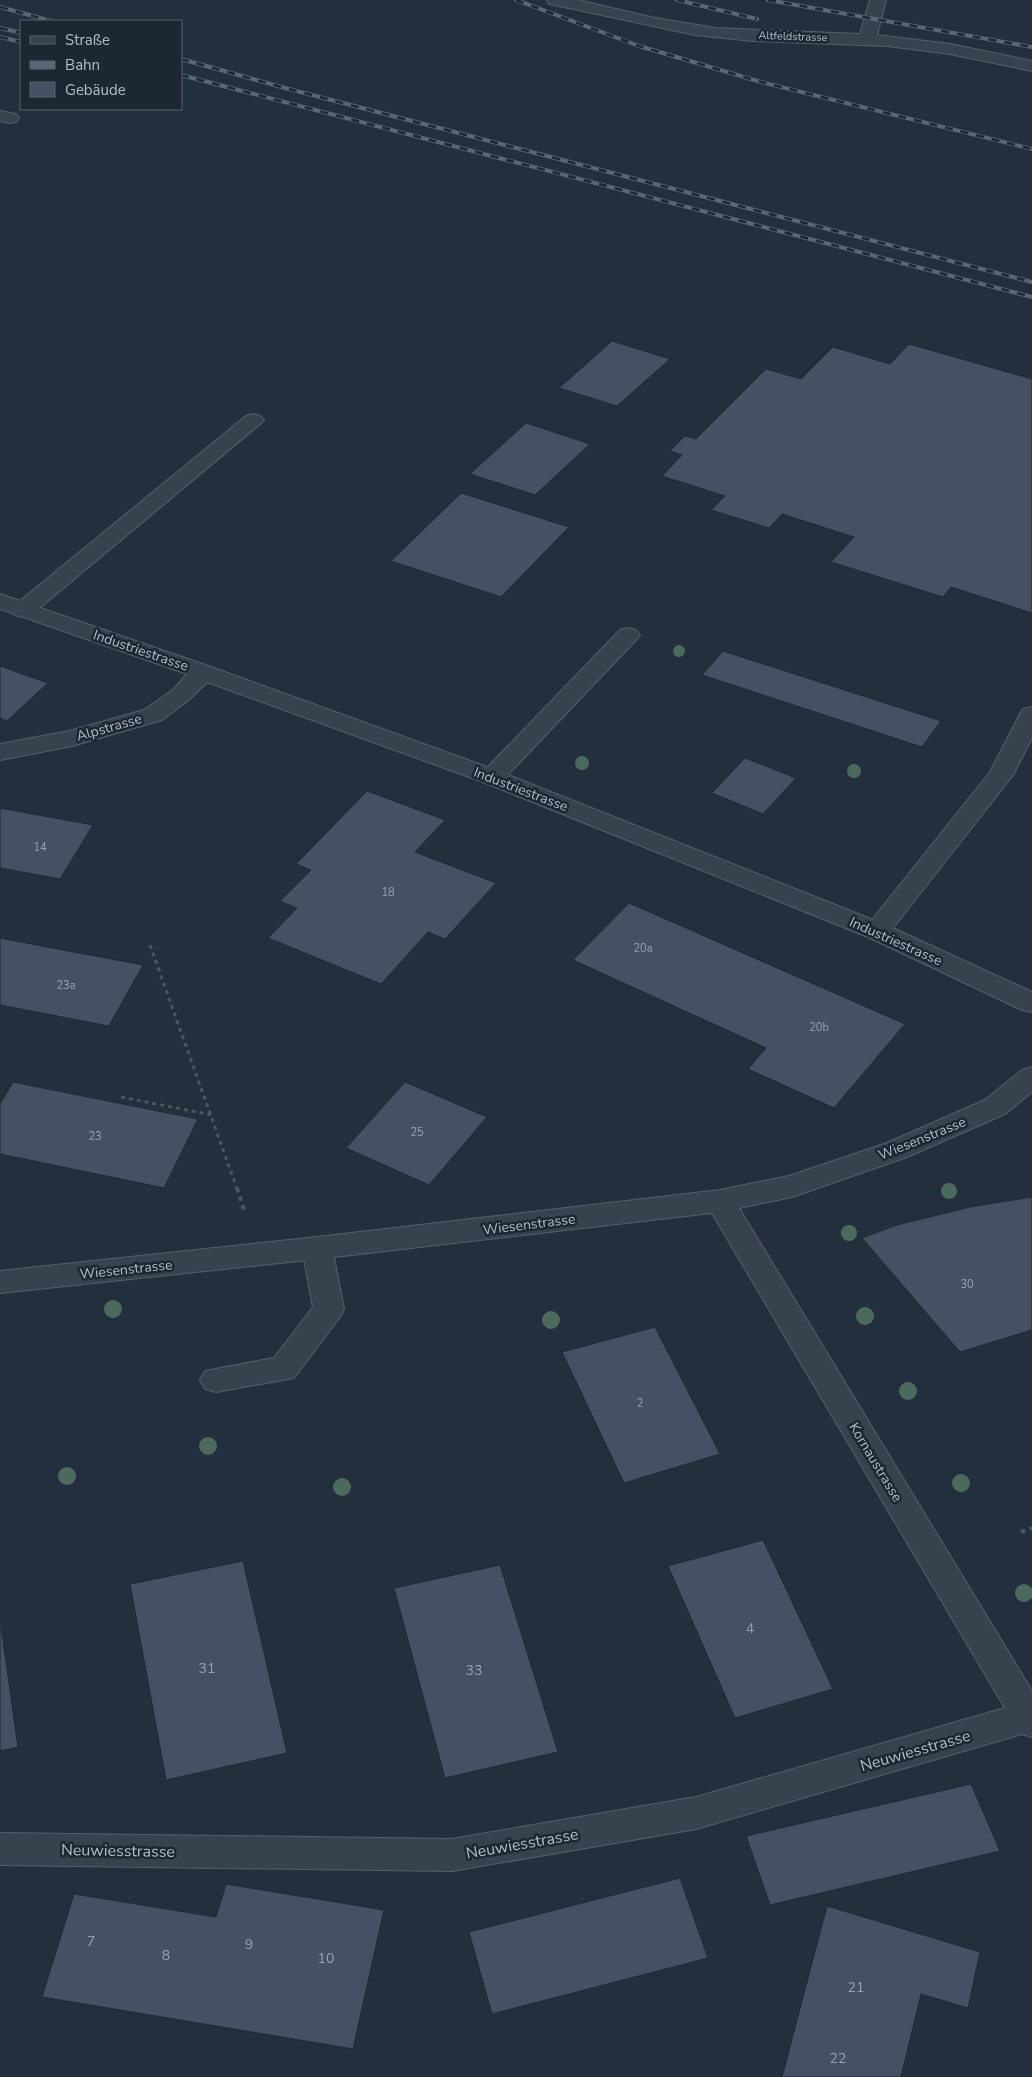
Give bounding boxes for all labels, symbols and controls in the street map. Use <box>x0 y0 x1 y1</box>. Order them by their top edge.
legend <box>20 20 182 110</box>
street label: Altfeldstrasse <box>758 28 828 45</box>
text: Straße <box>65 30 110 50</box>
text: Bahn <box>65 55 100 75</box>
text: Gebäude <box>65 80 126 100</box>
street label: Industriestrasse <box>91 625 191 676</box>
street label: Alpstrasse <box>74 709 144 746</box>
street label: Industriestrasse <box>471 763 571 816</box>
house number: 14 <box>33 840 47 855</box>
house number: 18 <box>381 885 395 900</box>
street label: Industriestrasse <box>846 913 945 970</box>
house number: 20a <box>633 941 653 956</box>
house number: 23a <box>56 978 76 993</box>
house number: 20b <box>809 1020 829 1035</box>
street label: Wiesenstrasse <box>875 1112 969 1165</box>
house number: 25 <box>410 1125 424 1140</box>
house number: 23 <box>88 1129 102 1144</box>
street label: Wiesenstrasse <box>482 1209 576 1240</box>
street label: Wiesenstrasse <box>79 1255 173 1284</box>
house number: 30 <box>960 1277 974 1292</box>
house number: 2 <box>637 1396 643 1411</box>
street label: Kornaustrasse <box>844 1419 907 1505</box>
house number: 4 <box>746 1619 754 1638</box>
house number: 31 <box>199 1659 215 1678</box>
house number: 33 <box>466 1661 482 1680</box>
street label: Neuwiesstrasse <box>857 1725 973 1777</box>
street label: Neuwiesstrasse <box>464 1823 580 1865</box>
street label: Neuwiesstrasse <box>61 1839 175 1863</box>
house number: 7 <box>87 1932 95 1951</box>
house number: 9 <box>245 1935 253 1954</box>
house number: 8 <box>162 1946 170 1965</box>
house number: 10 <box>318 1949 334 1968</box>
house number: 21 <box>848 1978 864 1997</box>
house number: 22 <box>830 2049 846 2068</box>

